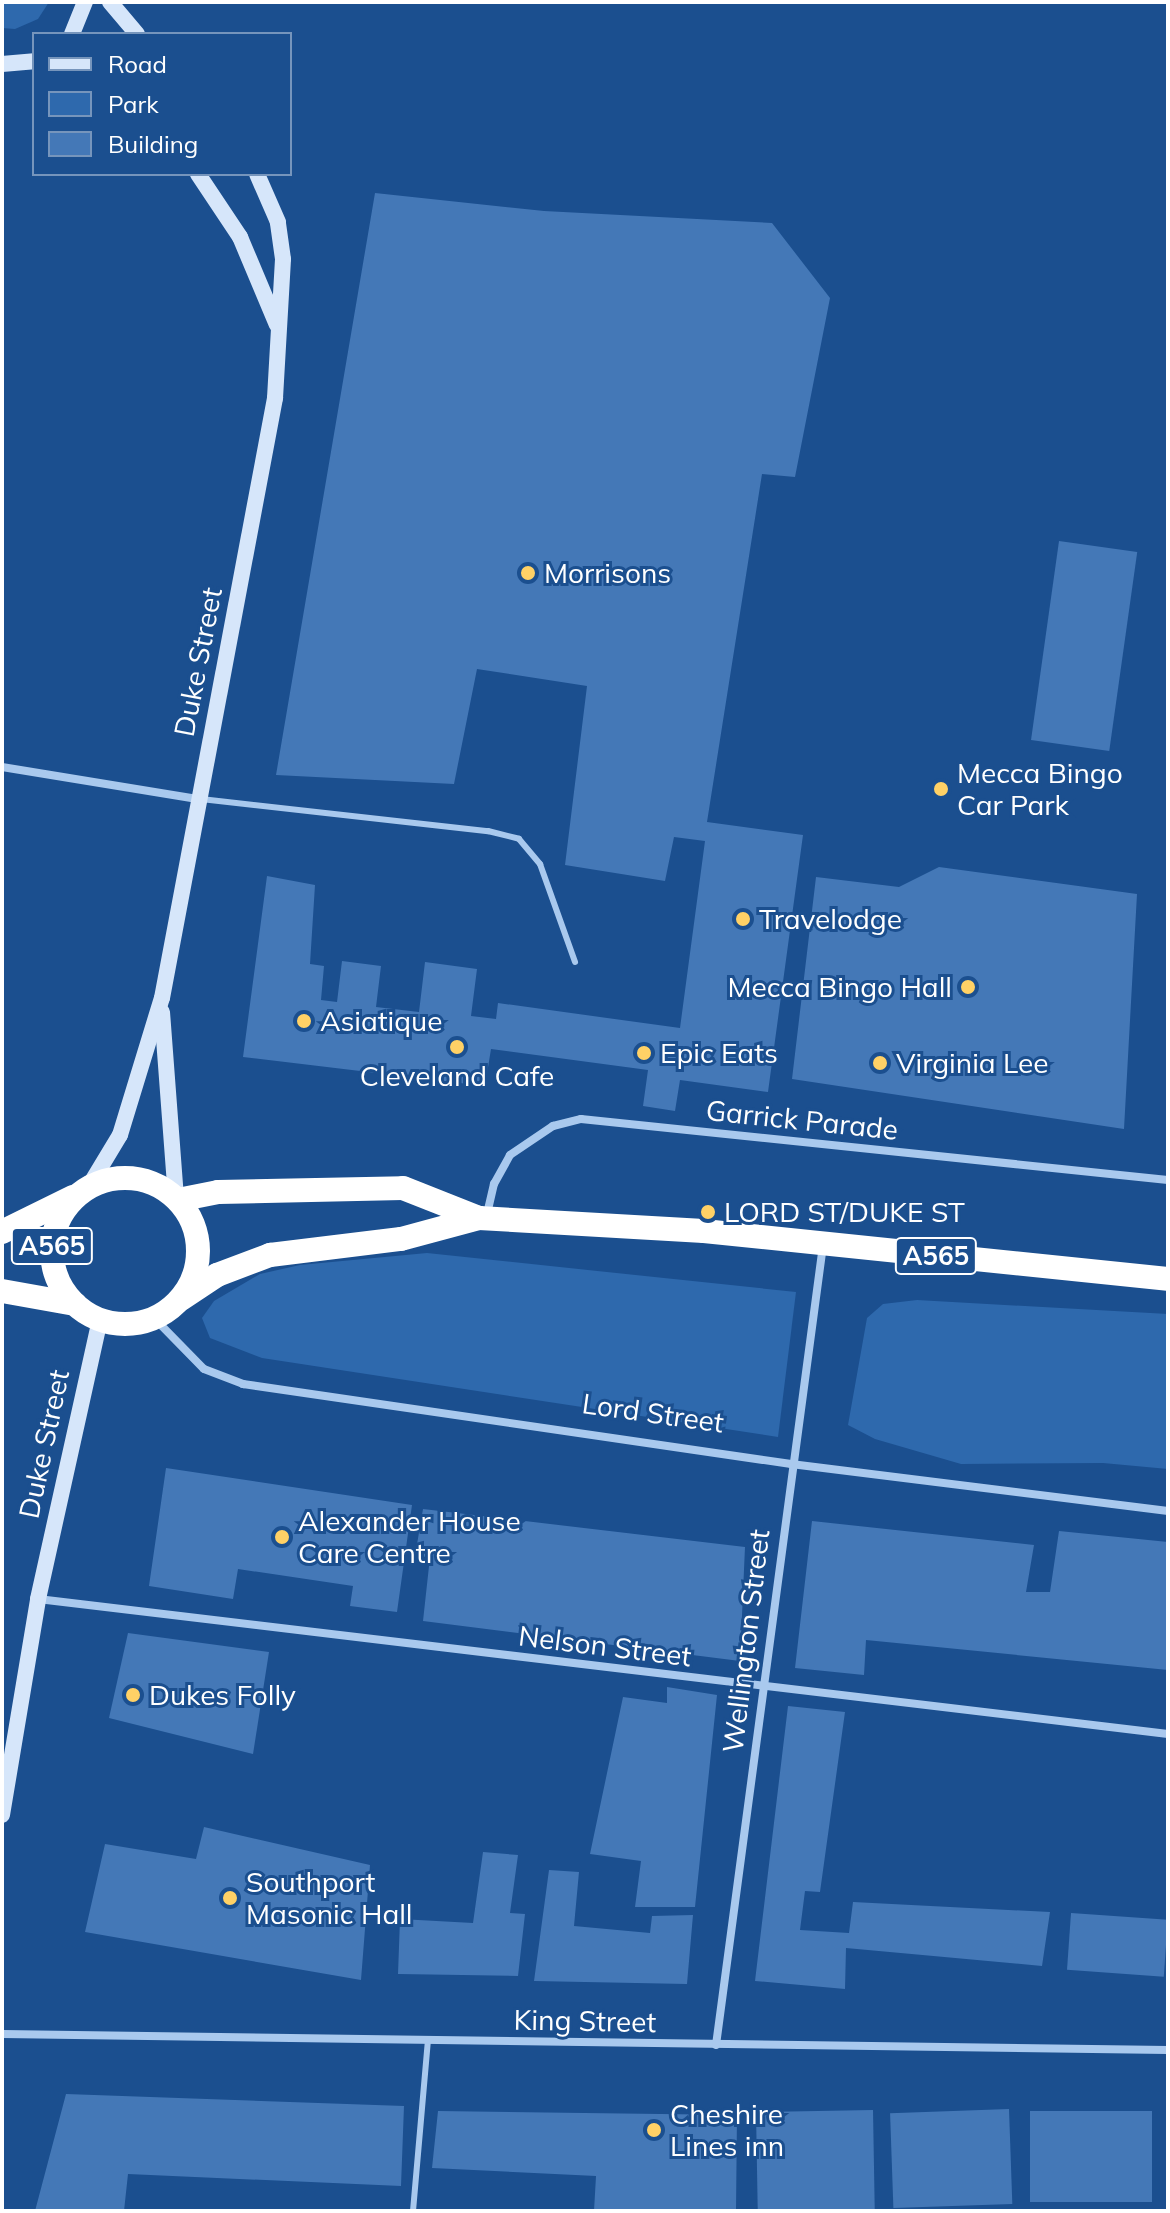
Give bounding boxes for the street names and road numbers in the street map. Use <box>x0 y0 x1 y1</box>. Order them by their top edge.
street label: Duke Street <box>167 585 229 739</box>
street label: Garrick Parade <box>704 1093 900 1147</box>
road number: A565 <box>10 1224 94 1268</box>
road number: A565 <box>894 1234 978 1278</box>
street label: Duke Street <box>12 1367 76 1521</box>
street label: Lord Street <box>580 1386 726 1440</box>
street label: Wellington Street <box>716 1527 776 1755</box>
street label: Nelson Street <box>517 1619 693 1673</box>
street label: King Street <box>513 2003 657 2039</box>

